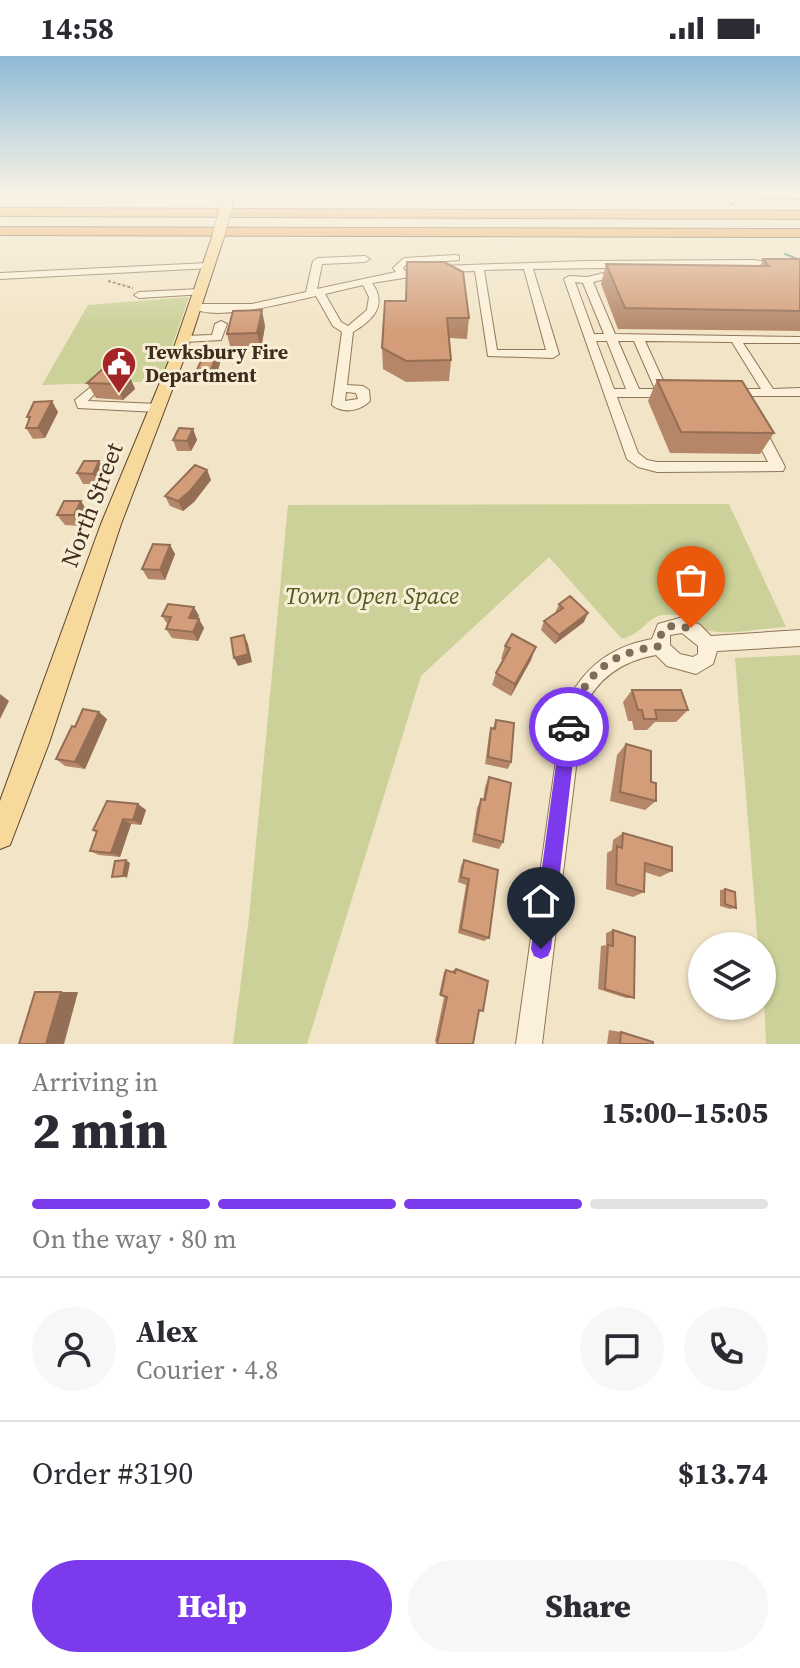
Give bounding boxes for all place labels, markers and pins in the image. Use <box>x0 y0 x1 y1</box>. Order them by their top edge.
place label: Tewksbury Fire Department <box>145 338 288 389</box>
public building icon: Tewksbury Fire Department <box>100 345 138 395</box>
pin <box>657 546 725 628</box>
pin <box>507 867 575 949</box>

